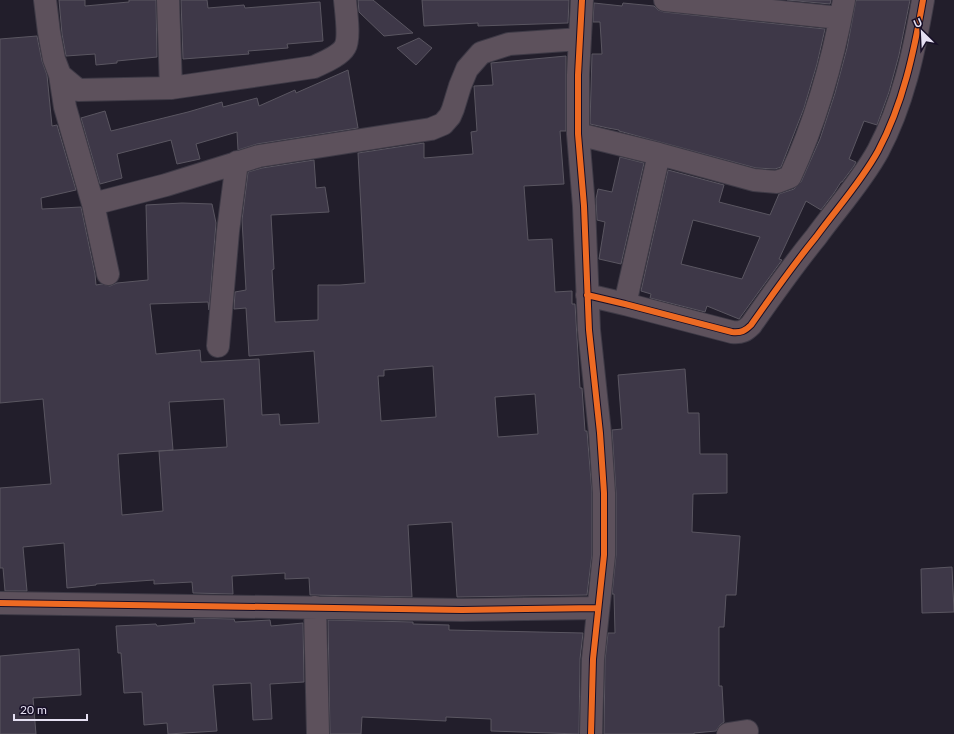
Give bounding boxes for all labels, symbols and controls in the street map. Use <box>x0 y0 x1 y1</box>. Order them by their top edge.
north arrow <box>902 12 942 52</box>
text: U <box>911 15 924 30</box>
scale bar <box>14 696 87 722</box>
text: 20 m <box>20 702 47 717</box>

